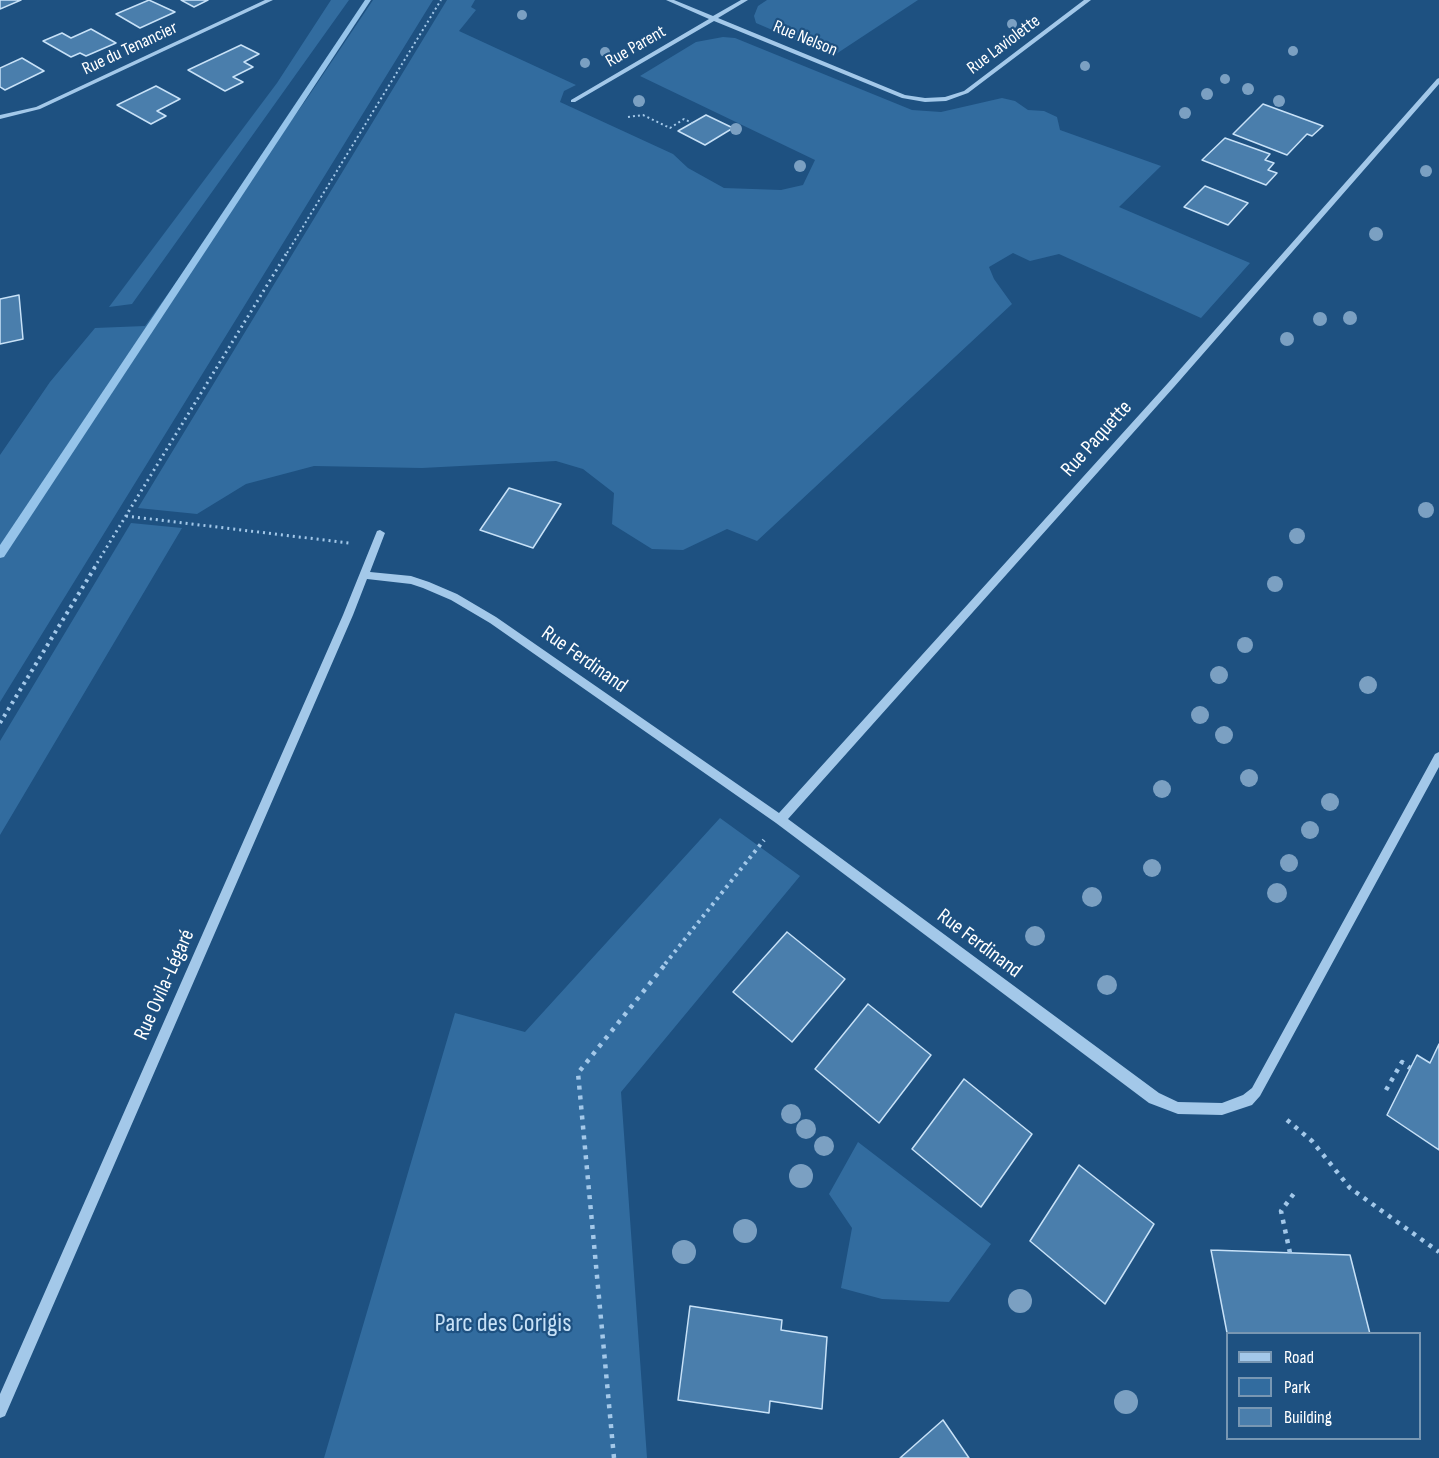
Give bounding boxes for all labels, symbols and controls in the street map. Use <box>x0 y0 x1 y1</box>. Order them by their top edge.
street label: Rue Laviolette <box>963 11 1045 79</box>
street label: Rue Nelson <box>770 16 840 62</box>
street label: Rue du Tenancier <box>79 18 181 80</box>
street label: Rue Parent <box>602 21 670 73</box>
street label: Rue Paquette <box>1056 396 1138 482</box>
street label: Rue Ferdinand <box>536 621 632 699</box>
street label: Rue Ferdinand <box>932 904 1026 984</box>
street label: Rue Ovila-Légaré <box>129 926 201 1044</box>
park label: Parc des Corigis <box>435 1308 571 1340</box>
legend <box>1226 1332 1421 1440</box>
text: Road <box>1284 1347 1314 1368</box>
text: Park <box>1284 1377 1310 1398</box>
text: Building <box>1284 1407 1332 1428</box>

